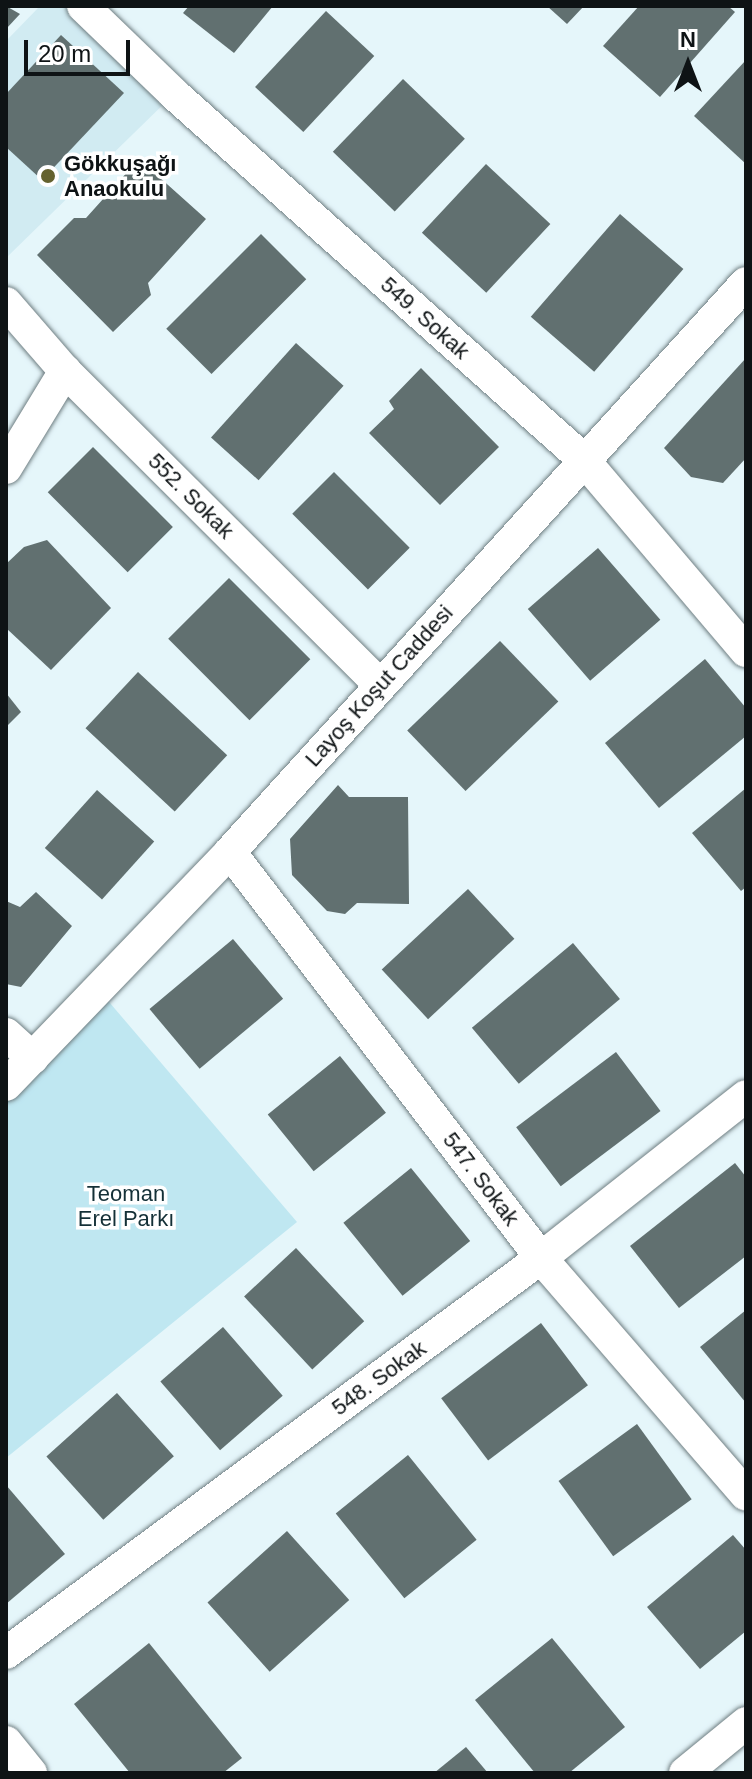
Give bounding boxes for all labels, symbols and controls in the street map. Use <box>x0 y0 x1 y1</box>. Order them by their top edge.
scale bar <box>28 24 134 74</box>
north arrow <box>648 24 728 104</box>
text: N <box>680 27 696 52</box>
text: 20 m <box>38 40 91 67</box>
place label: Gökkuşağı Anaokulu <box>64 150 176 202</box>
marker: Gökkuşağı Anaokulu <box>39 167 57 185</box>
street label: 549. Sokak <box>375 271 475 365</box>
street label: 552. Sokak <box>143 448 239 544</box>
street label: Layoş Koşut Caddesi <box>300 600 458 772</box>
street label: 547. Sokak <box>437 1127 525 1231</box>
park label: Teoman Erel Parkı <box>78 1180 174 1232</box>
street label: 548. Sokak <box>327 1335 431 1421</box>

